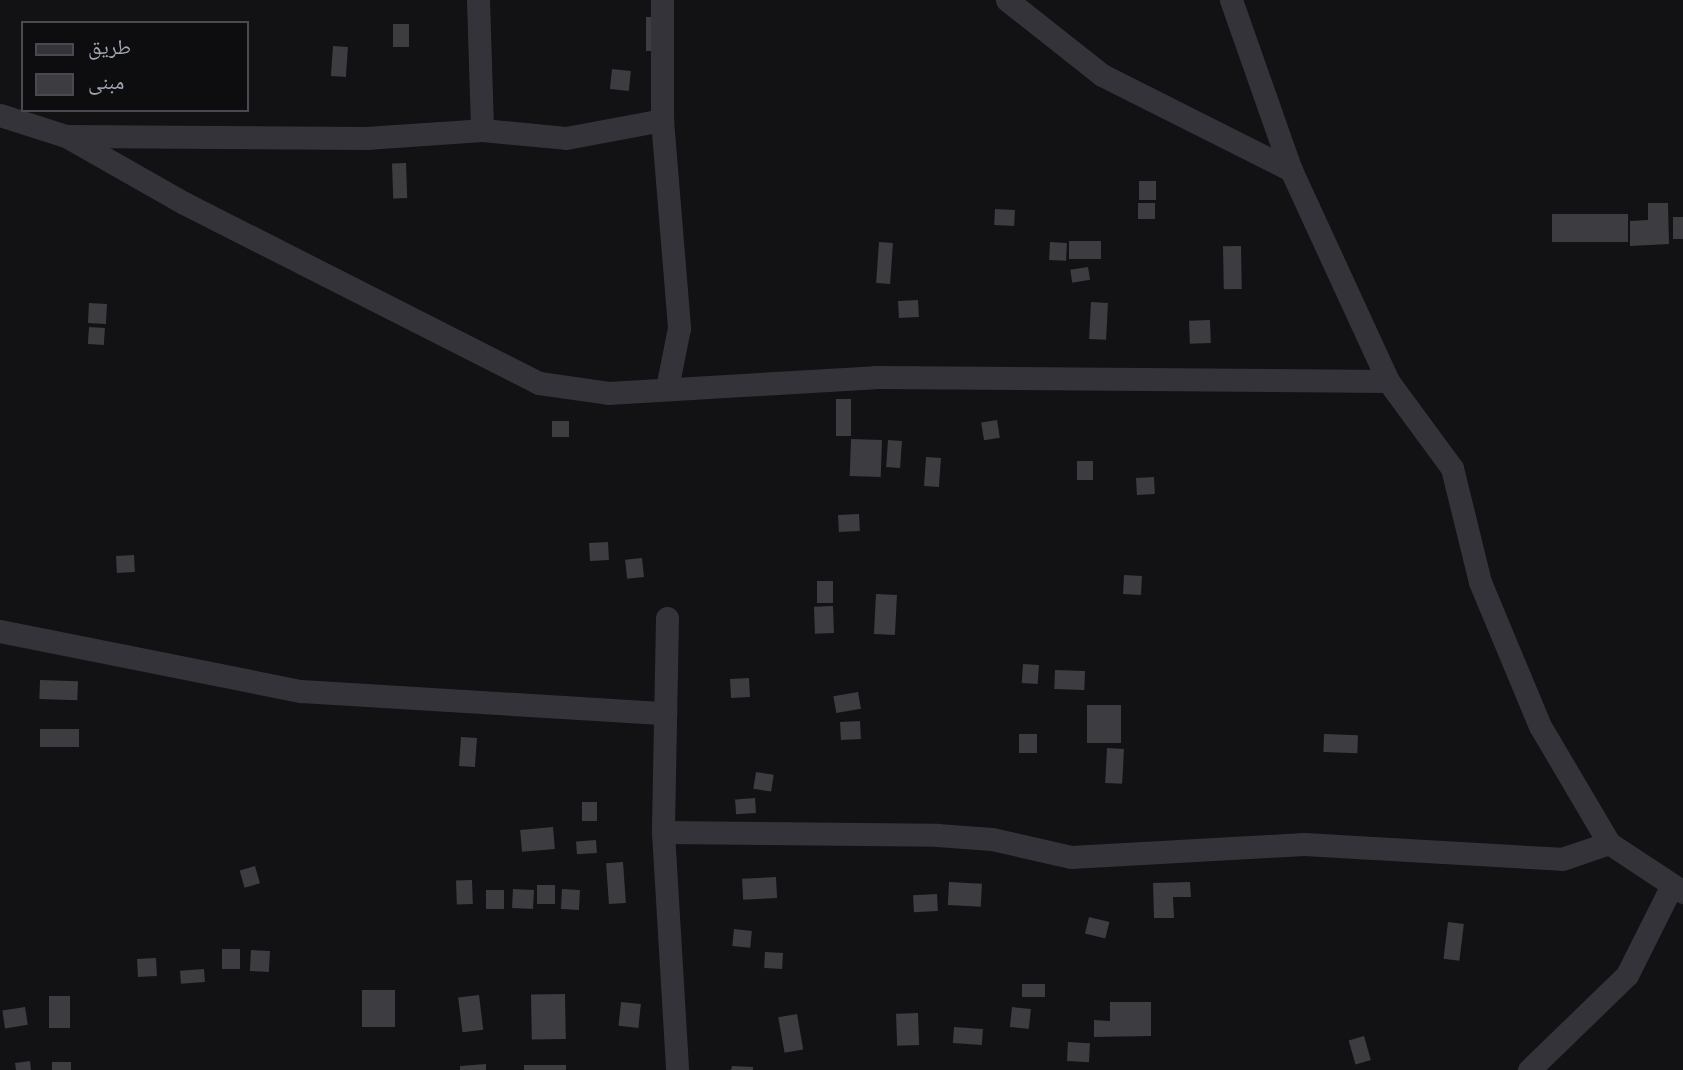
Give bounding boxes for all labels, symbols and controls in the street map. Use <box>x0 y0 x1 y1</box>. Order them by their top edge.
legend <box>21 21 248 112</box>
text: طريق <box>88 32 131 62</box>
text: مبنى <box>88 67 124 97</box>

